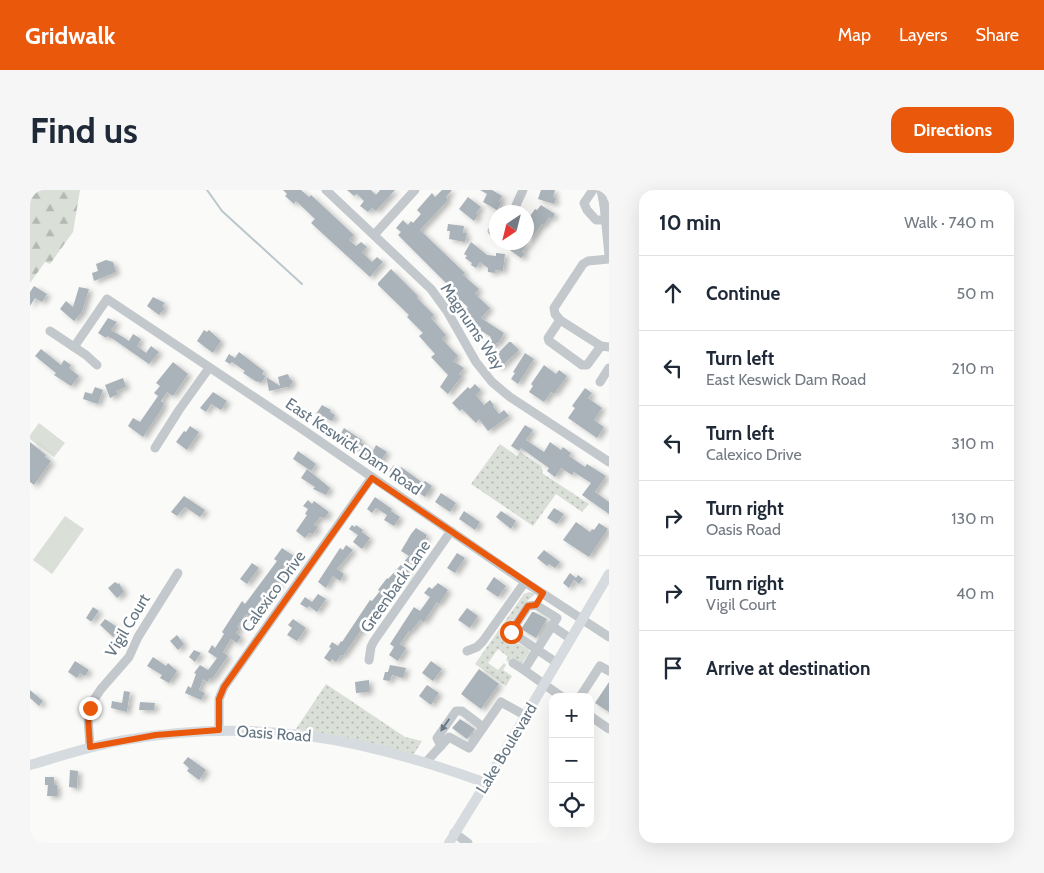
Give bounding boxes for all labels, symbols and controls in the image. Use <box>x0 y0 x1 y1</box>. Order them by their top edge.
text: Gridwalk <box>25 21 115 50</box>
text: Map <box>838 24 871 46</box>
text: Layers <box>899 24 948 46</box>
text: Share <box>976 24 1019 46</box>
button: Directions <box>891 107 1014 153</box>
text: Find us <box>30 109 138 152</box>
north arrow <box>489 205 534 250</box>
text: 10 min <box>659 210 721 235</box>
text: Walk · 740 m <box>904 213 994 232</box>
street label: Magnums Way <box>437 279 508 373</box>
icon: ahead <box>659 279 687 307</box>
text: Continue <box>706 282 780 305</box>
text: 50 m <box>957 284 994 303</box>
text: Turn left <box>706 347 774 370</box>
icon: left <box>659 354 687 382</box>
text: 210 m <box>952 359 994 378</box>
text: East Keswick Dam Road <box>706 370 866 389</box>
street label: East Keswick Dam Road <box>282 394 425 499</box>
text: Turn left <box>706 422 774 445</box>
icon: left <box>659 429 687 457</box>
text: 310 m <box>951 434 994 453</box>
text: Calexico Drive <box>706 445 802 464</box>
text: Turn right <box>706 497 784 520</box>
icon: right <box>659 504 687 532</box>
text: 130 m <box>951 509 994 528</box>
text: Oasis Road <box>706 520 781 539</box>
street label: Greenback Lane <box>357 536 434 636</box>
street label: Calexico Drive <box>238 547 309 636</box>
text: Turn right <box>706 572 784 595</box>
icon: right <box>659 579 687 607</box>
text: 40 m <box>956 584 994 603</box>
street label: Vigil Court <box>101 590 154 660</box>
text: Vigil Court <box>706 595 776 614</box>
route start <box>500 621 523 644</box>
icon: arrive <box>659 654 687 682</box>
text: Arrive at destination <box>706 657 870 680</box>
map controls <box>549 693 594 828</box>
button: + <box>549 693 594 738</box>
route end <box>79 697 102 720</box>
street label: Lake Boulevard <box>472 700 541 797</box>
one-way arrow <box>440 719 450 732</box>
street label: Oasis Road <box>236 721 312 746</box>
button: − <box>549 738 594 783</box>
button: locate <box>549 783 594 828</box>

